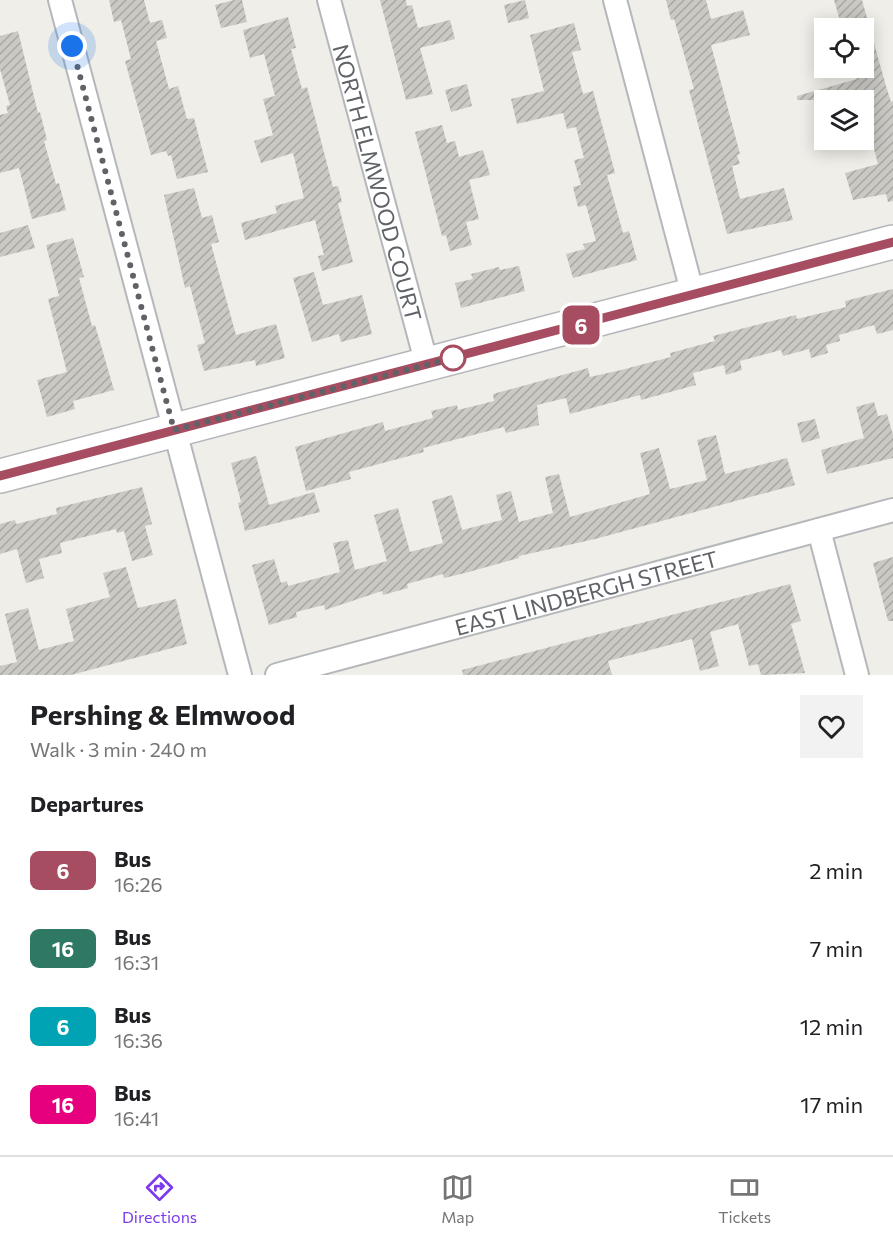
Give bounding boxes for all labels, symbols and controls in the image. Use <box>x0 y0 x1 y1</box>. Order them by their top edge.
map controls <box>814 18 874 150</box>
button: locate <box>814 18 874 78</box>
your location <box>57 31 87 61</box>
street label: NORTH ELMWOOD COURT <box>328 41 428 324</box>
button: layers <box>814 90 874 150</box>
line badge: 6 <box>562 306 600 344</box>
text: 6 <box>575 313 587 338</box>
unlabelled marker <box>440 345 466 371</box>
street label: EAST LINDBERGH STREET <box>452 544 720 640</box>
button: heart <box>800 695 863 758</box>
text: Pershing & Elmwood <box>30 697 295 731</box>
text: Walk · 3 min · 240 m <box>30 737 207 761</box>
text: Departures <box>30 790 144 817</box>
text: Bus <box>114 845 151 872</box>
text: 2 min <box>809 857 863 884</box>
text: 6 <box>57 858 69 883</box>
text: 16:26 <box>114 872 163 896</box>
text: Bus <box>114 923 151 950</box>
text: 7 min <box>810 935 863 962</box>
text: 16 <box>52 936 74 961</box>
text: 16:31 <box>114 950 159 974</box>
text: Bus <box>114 1001 151 1028</box>
text: 12 min <box>800 1013 863 1040</box>
text: 6 <box>57 1014 69 1039</box>
text: 16:36 <box>114 1028 163 1052</box>
text: Bus <box>114 1079 151 1106</box>
text: 17 min <box>800 1091 863 1118</box>
text: 16 <box>52 1092 74 1117</box>
text: 16:41 <box>114 1106 159 1130</box>
tab: Directions <box>122 1171 197 1226</box>
tab: Map <box>441 1171 474 1226</box>
tab: Tickets <box>718 1171 771 1226</box>

